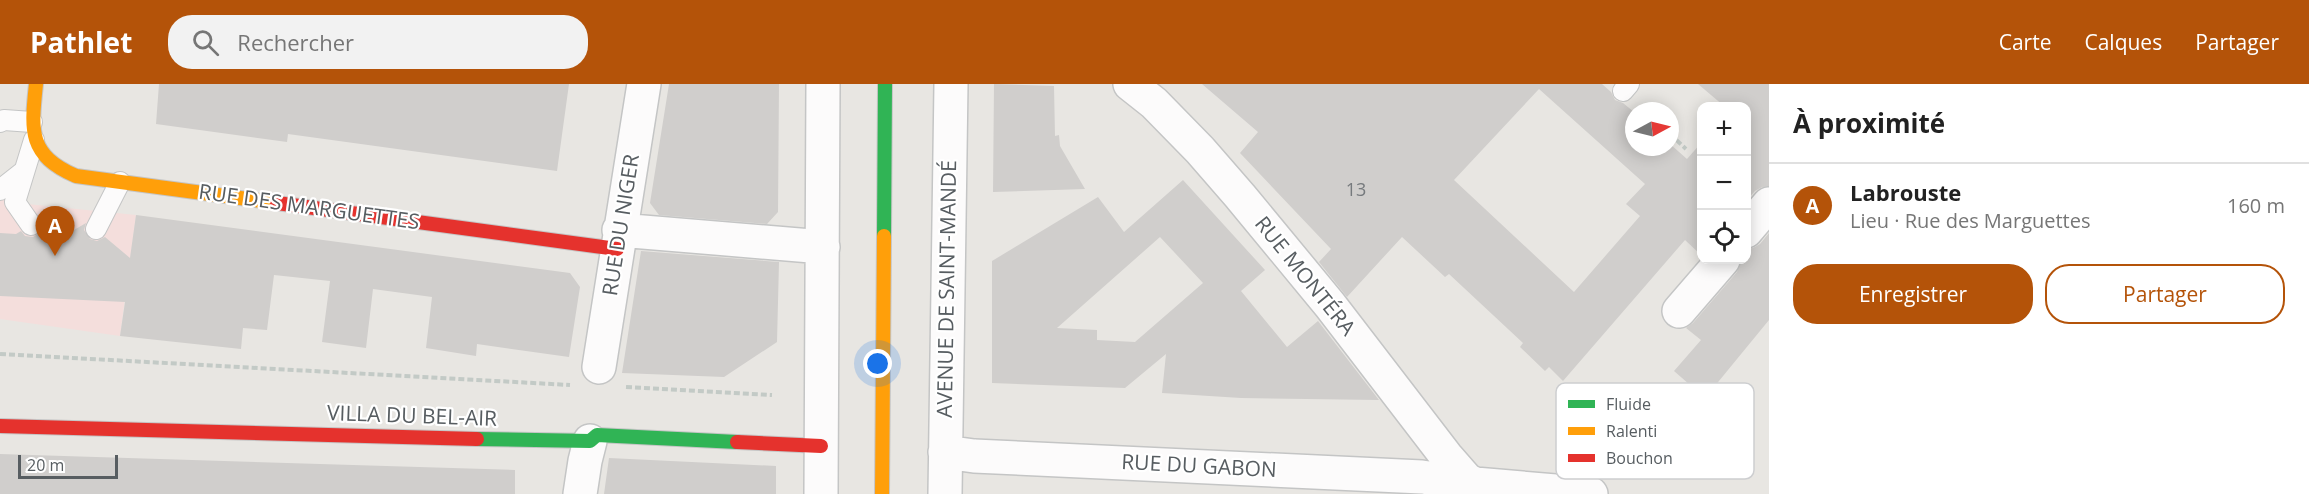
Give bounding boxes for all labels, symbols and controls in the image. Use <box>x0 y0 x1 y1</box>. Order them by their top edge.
search box <box>168 15 588 69</box>
text: Pathlet <box>30 23 132 61</box>
icon: search <box>189 26 222 59</box>
text: Rechercher <box>237 27 354 57</box>
text: Carte <box>1999 28 2051 56</box>
text: Calques <box>2084 28 2162 56</box>
text: Partager <box>2195 28 2279 56</box>
north arrow <box>1625 102 1679 156</box>
map controls <box>1697 102 1751 264</box>
button: + <box>1697 102 1751 156</box>
text: À proximité <box>1793 105 1945 141</box>
street label: RUE DU NIGER <box>595 152 645 298</box>
button: − <box>1697 156 1751 210</box>
street label: AVENUE DE SAINT-MANDÉ <box>930 160 962 418</box>
street label: RUE DES MARGUETTES <box>197 177 421 235</box>
house number: 13 <box>1346 177 1366 201</box>
text: Labrouste <box>1850 177 1961 207</box>
text: A <box>1806 192 1819 219</box>
text: 160 m <box>2227 192 2285 219</box>
pin: A <box>36 206 74 256</box>
text: Lieu · Rue des Marguettes <box>1850 207 2091 234</box>
street label: RUE MONTÉRA <box>1249 210 1363 341</box>
button: locate <box>1697 210 1751 264</box>
button: Enregistrer <box>1793 264 2033 324</box>
button: Partager <box>2045 264 2285 324</box>
your location <box>863 349 892 378</box>
legend <box>1556 383 1754 479</box>
text: Fluide <box>1606 393 1651 415</box>
street label: VILLA DU BEL-AIR <box>327 398 498 432</box>
text: Ralenti <box>1606 420 1657 442</box>
street label: RUE DU GABON <box>1121 447 1278 483</box>
text: Bouchon <box>1606 447 1673 469</box>
scale bar <box>18 452 118 480</box>
text: 20 m <box>27 454 64 476</box>

